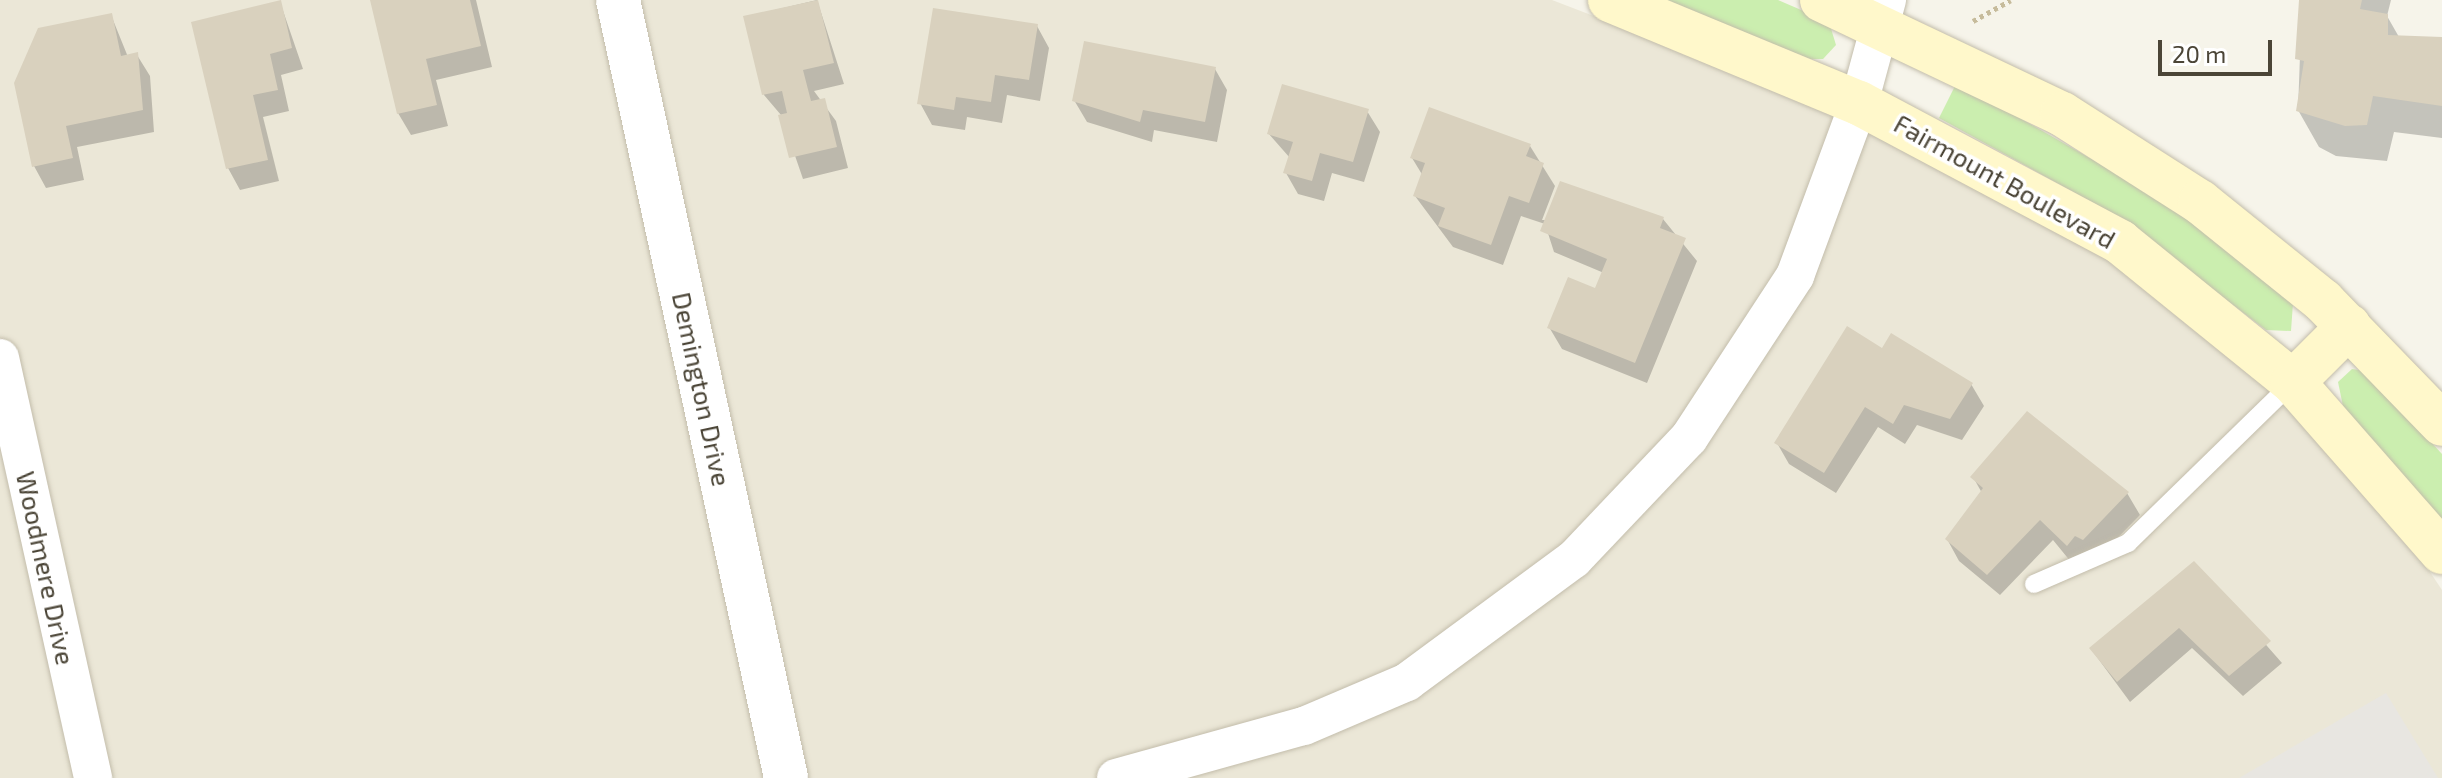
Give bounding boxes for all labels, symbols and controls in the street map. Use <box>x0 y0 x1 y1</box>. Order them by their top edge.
scale bar <box>2162 24 2276 74</box>
text: 20 m <box>2172 39 2226 68</box>
street label: Fairmount Boulevard <box>1889 107 2121 255</box>
street label: Demington Drive <box>666 289 738 489</box>
street label: Woodmere Drive <box>10 468 82 668</box>

